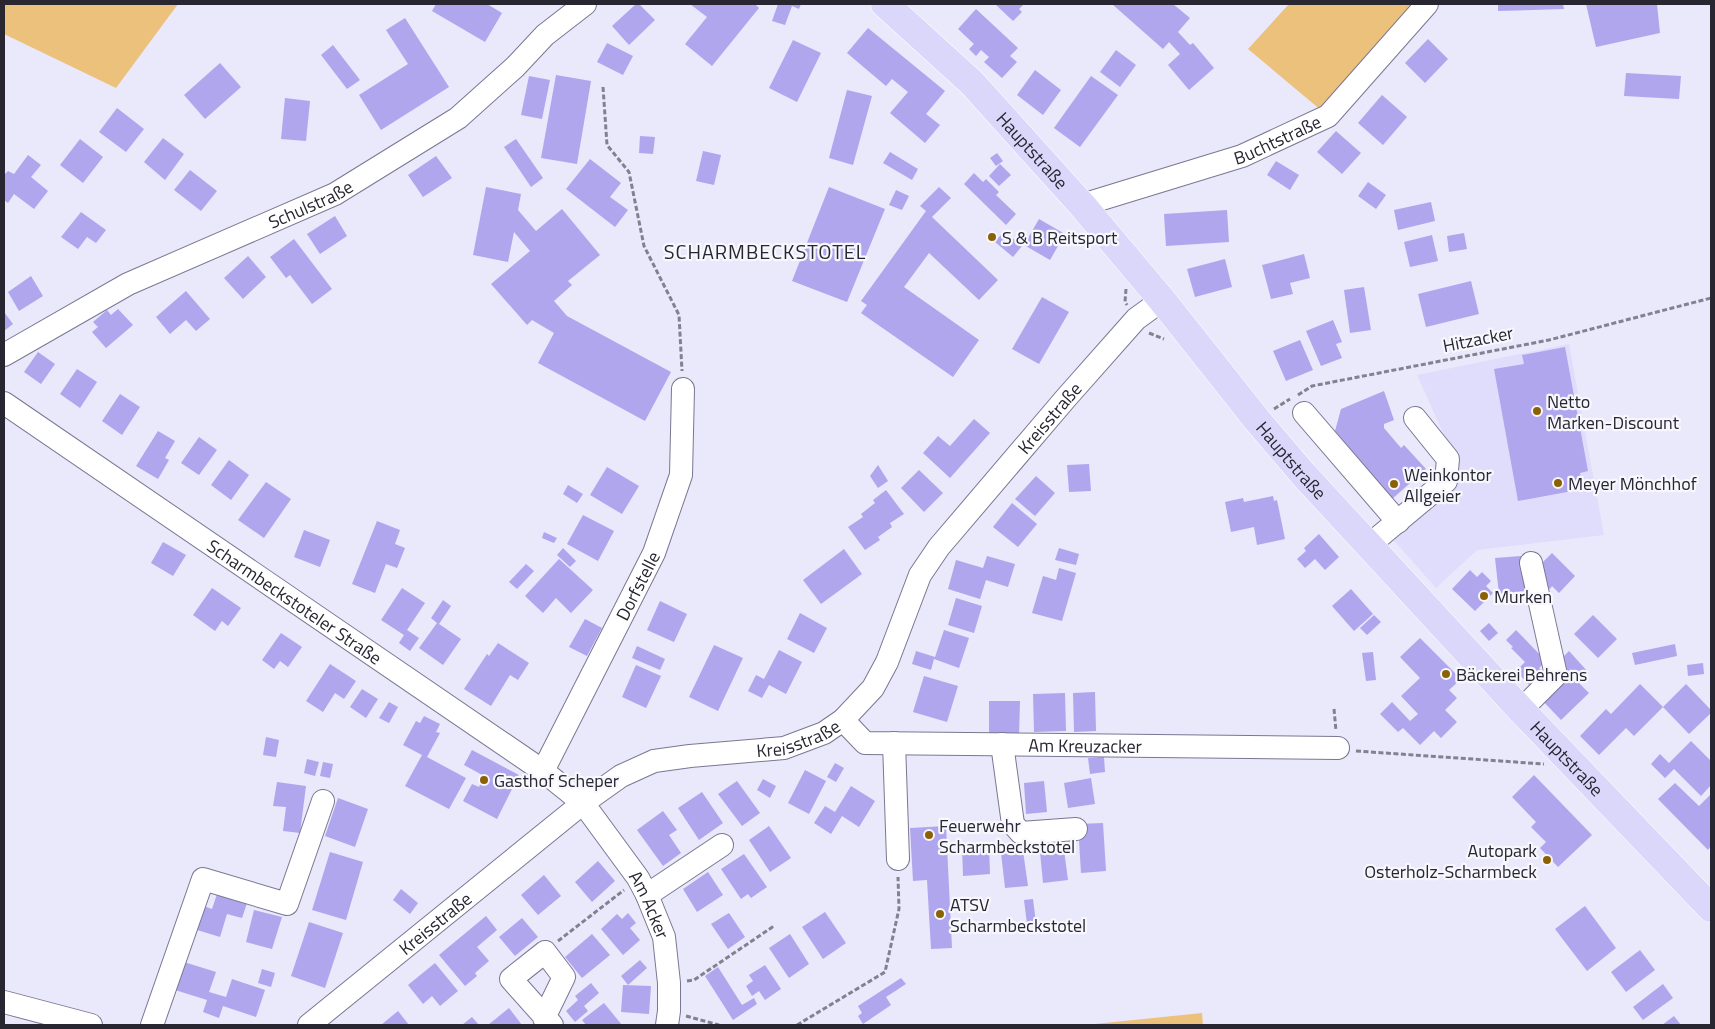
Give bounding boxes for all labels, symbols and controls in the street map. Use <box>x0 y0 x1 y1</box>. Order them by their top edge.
street label: Hauptstraße <box>990 106 1075 195</box>
street label: Buchtstraße <box>1230 108 1325 171</box>
street label: Schulstraße <box>264 173 358 235</box>
place label: S & B Reitsport <box>1002 224 1118 251</box>
marker: S & B Reitsport <box>986 231 998 243</box>
district label: SCHARMBECKSTOTEL <box>664 236 866 267</box>
street label: Hitzacker <box>1440 319 1516 359</box>
street label: Kreisstraße <box>1011 376 1088 460</box>
place label: Netto Marken-Discount <box>1547 388 1680 436</box>
marker: Netto Marken-Discount <box>1531 405 1543 417</box>
street label: Hauptstraße <box>1250 415 1333 505</box>
place label: Weinkontor Allgeier <box>1404 461 1492 509</box>
place label: Meyer Mönchhof <box>1568 470 1697 497</box>
marker: Meyer Mönchhof <box>1552 477 1564 489</box>
marker: Weinkontor Allgeier <box>1388 478 1400 490</box>
street label: Scharmbeckstoteler Straße <box>202 532 388 671</box>
street label: Dorfstelle <box>608 546 666 625</box>
place label: Murken <box>1494 583 1552 610</box>
marker: Murken <box>1478 590 1490 602</box>
place label: Bäckerei Behrens <box>1456 661 1588 688</box>
marker: Bäckerei Behrens <box>1440 668 1452 680</box>
street label: Kreisstraße <box>755 712 845 764</box>
street label: Hauptstraße <box>1524 714 1610 802</box>
street label: Am Kreuzacker <box>1028 731 1142 759</box>
place label: Gasthof Scheper <box>494 767 619 794</box>
marker: Gasthof Scheper <box>478 774 490 786</box>
place label: Feuerwehr Scharmbeckstotel <box>939 812 1075 860</box>
marker: Feuerwehr Scharmbeckstotel <box>923 829 935 841</box>
place label: Autopark Osterholz-Scharmbeck <box>1364 837 1537 885</box>
marker: Autopark Osterholz-Scharmbeck <box>1541 854 1553 866</box>
street label: Am Acker <box>623 864 677 943</box>
street label: Kreisstraße <box>393 885 477 961</box>
place label: ATSV Scharmbeckstotel <box>950 891 1086 939</box>
marker: ATSV Scharmbeckstotel <box>934 908 946 920</box>

